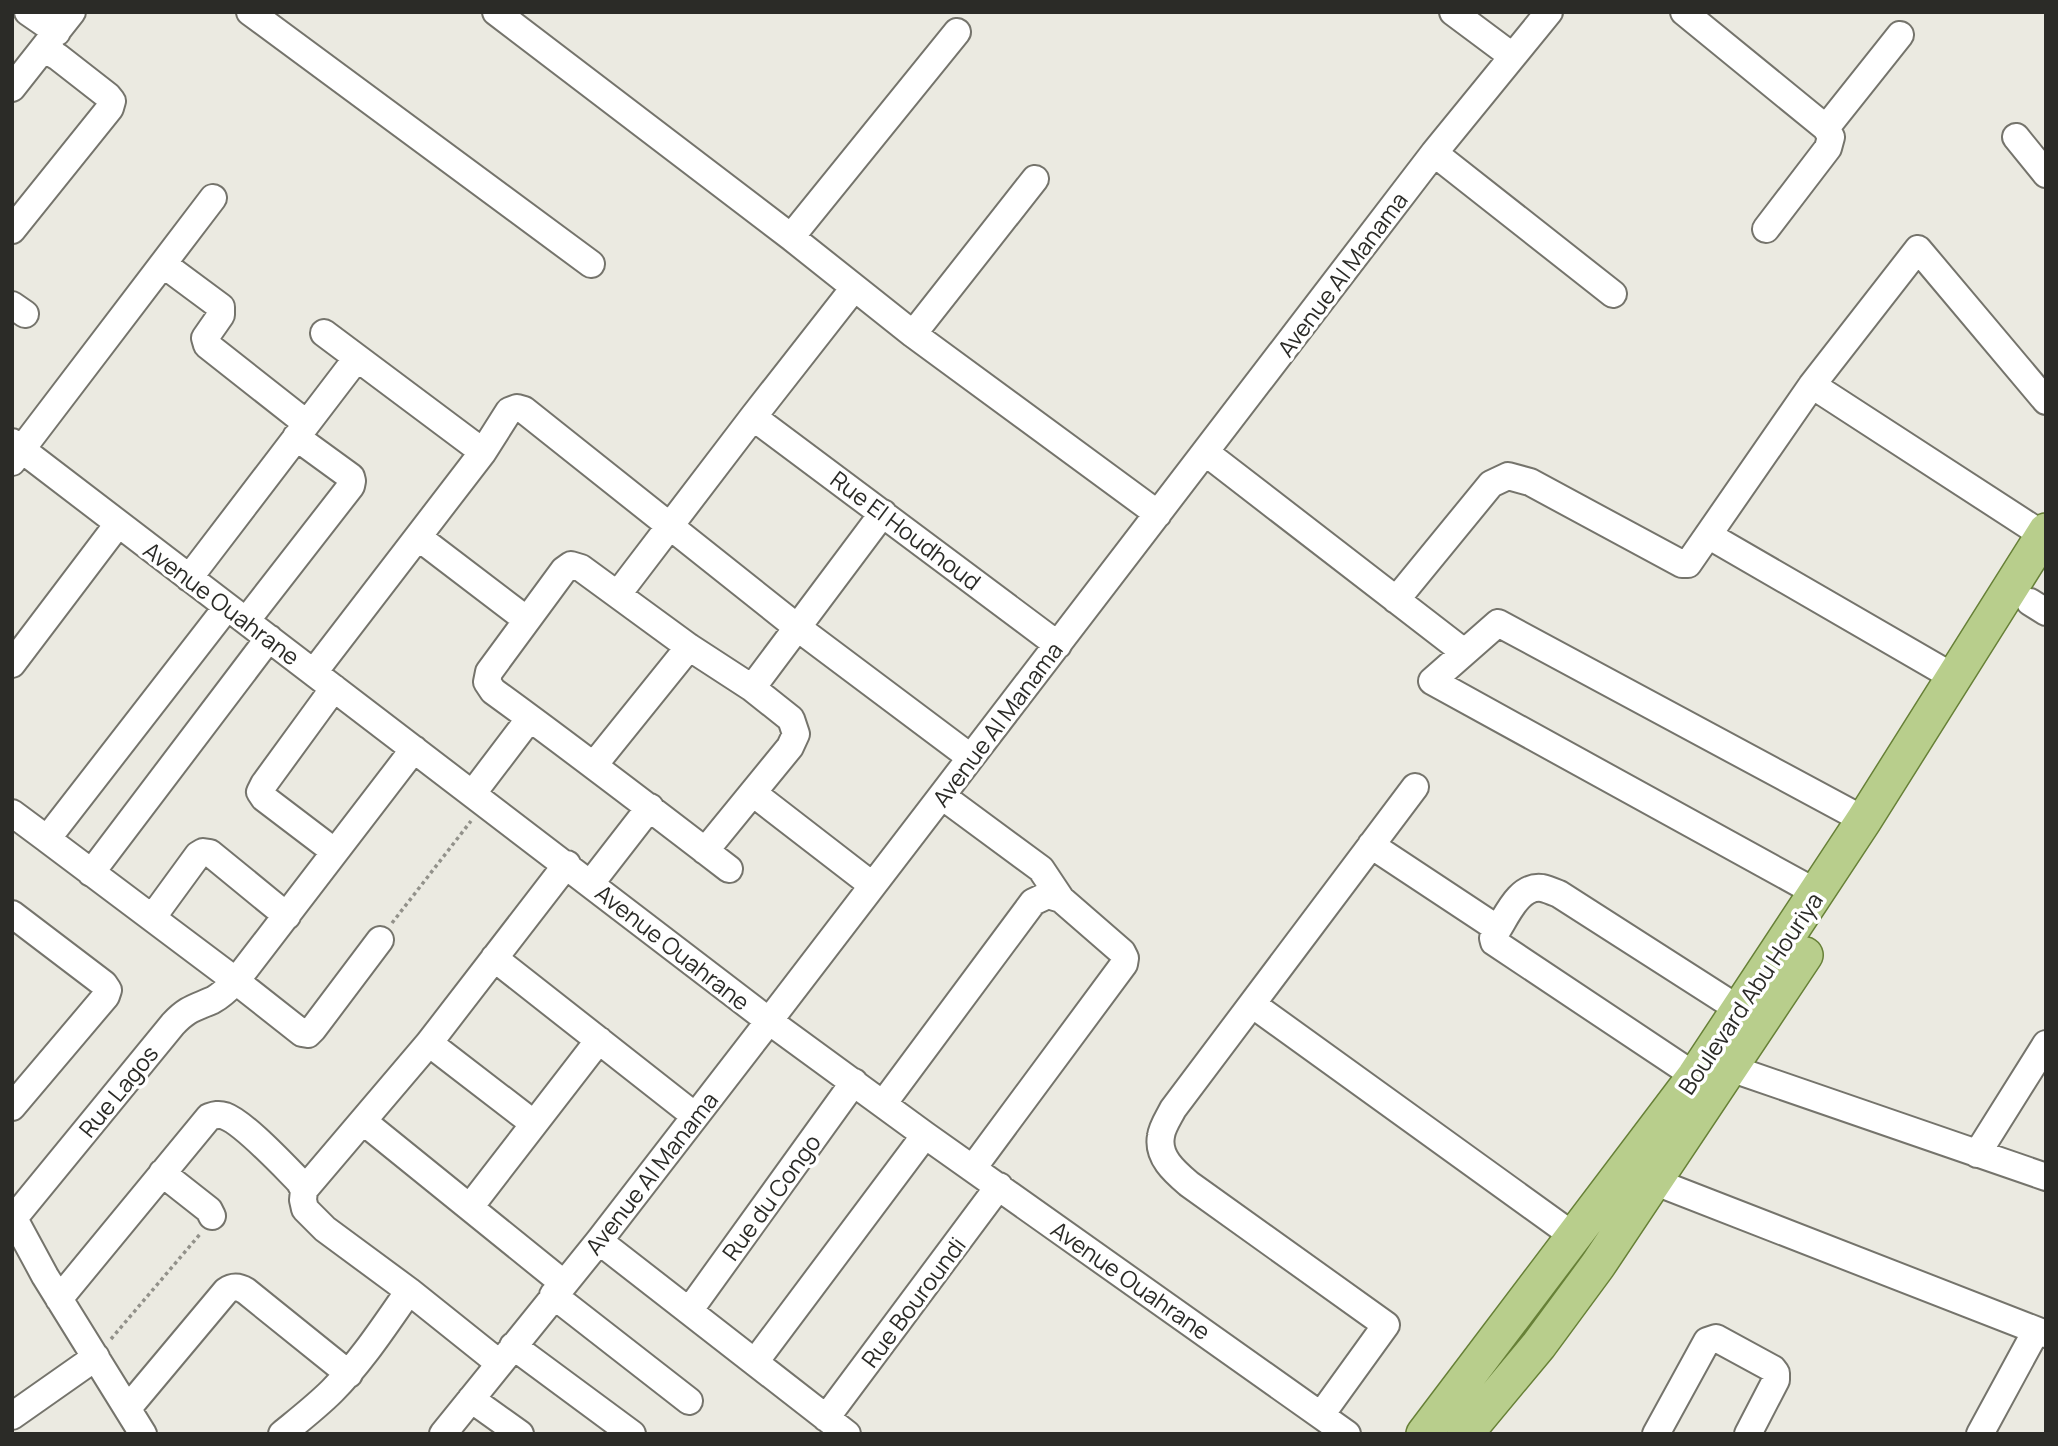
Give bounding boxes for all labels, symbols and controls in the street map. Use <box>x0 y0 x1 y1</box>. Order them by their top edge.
street label: Avenue Al Manama <box>1269 185 1415 363</box>
street label: Rue El Houdhoud <box>824 463 988 597</box>
street label: Avenue Ouahrane <box>137 534 307 672</box>
street label: Avenue Al Manama <box>924 635 1070 813</box>
street label: Avenue Ouahrane <box>589 877 757 1017</box>
street label: Boulevard Abu Houriya <box>1670 886 1830 1100</box>
street label: Rue Lagos <box>71 1038 165 1144</box>
street label: Avenue Al Manama <box>577 1085 725 1261</box>
street label: Rue du Congo <box>714 1127 828 1267</box>
street label: Avenue Ouahrane <box>1045 1213 1217 1347</box>
street label: Rue Bouroundi <box>853 1230 973 1374</box>

